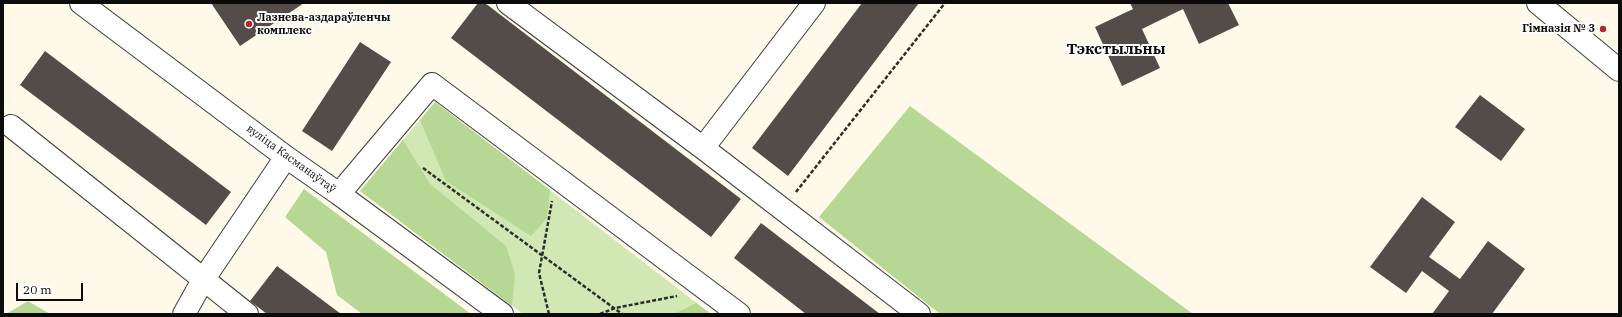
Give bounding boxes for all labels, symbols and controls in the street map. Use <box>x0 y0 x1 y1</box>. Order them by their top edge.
place label: Лазнева-аздараўленчы комплекс <box>257 11 390 37</box>
marker: Лазнева-аздараўленчы комплекс <box>244 19 254 29</box>
place label: Гімназія № 3 <box>1522 22 1595 36</box>
marker: Гімназія № 3 <box>1598 24 1608 34</box>
district label: Тэкстыльны <box>1066 41 1166 59</box>
street label: вуліца Касманаўтаў <box>244 122 338 196</box>
scale bar <box>18 275 85 301</box>
text: 20 m <box>23 282 52 297</box>

